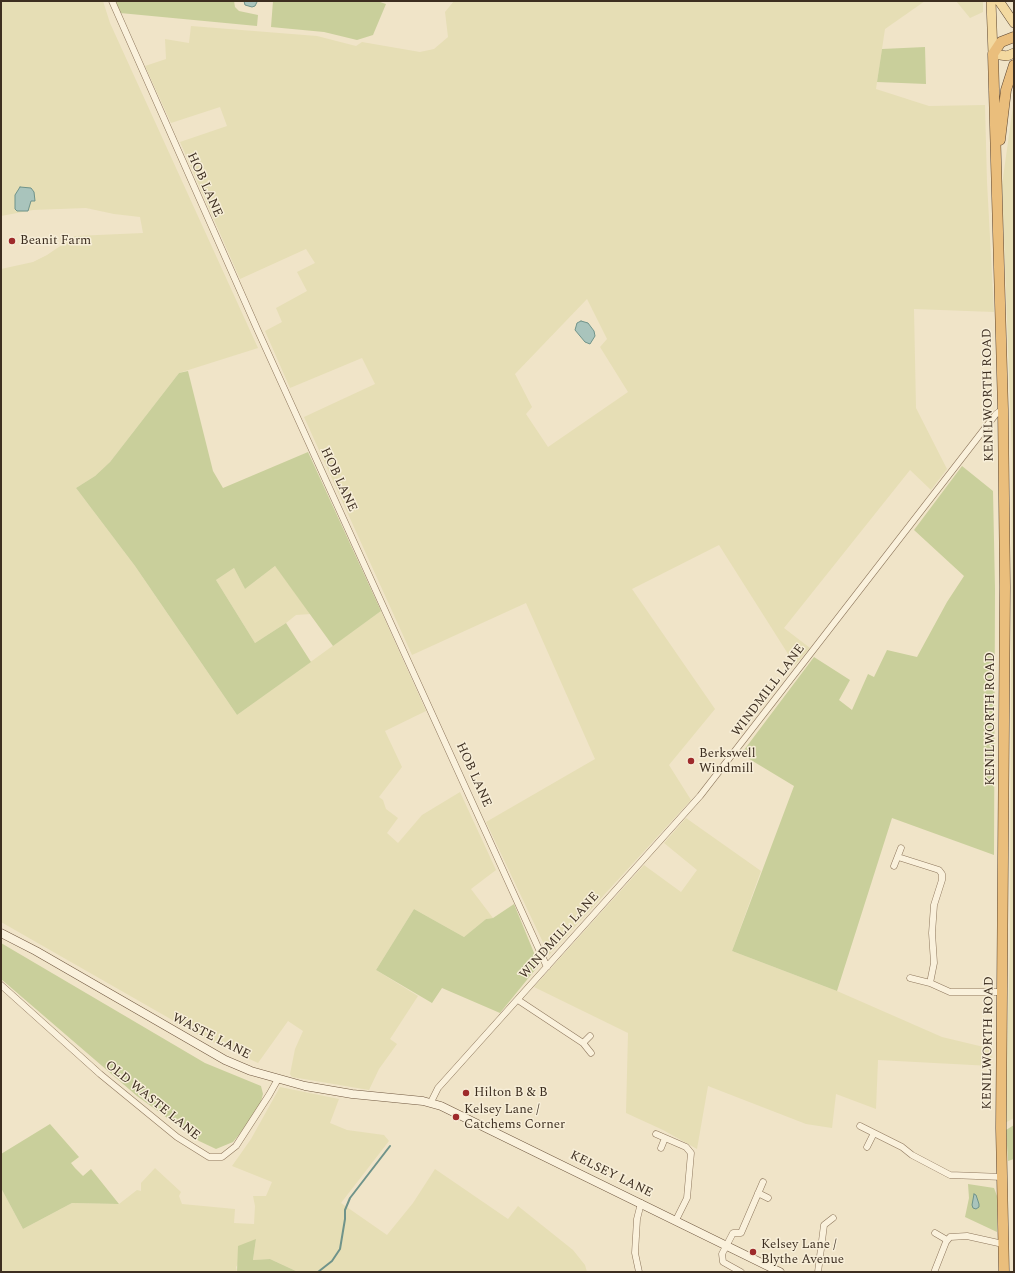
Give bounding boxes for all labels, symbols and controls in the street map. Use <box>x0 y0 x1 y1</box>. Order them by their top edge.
street label: HOB LANE <box>183 150 225 220</box>
place label: Beanit Farm <box>20 233 91 249</box>
marker: Beanit Farm <box>7 236 17 246</box>
street label: KENILWORTH ROAD <box>980 328 998 462</box>
street label: HOB LANE <box>316 445 360 515</box>
street label: WINDMILL LANE <box>729 642 809 740</box>
street label: KENILWORTH ROAD <box>983 652 999 786</box>
street label: HOB LANE <box>452 740 494 810</box>
place label: Berkswell Windmill <box>699 746 755 777</box>
marker: Berkswell Windmill <box>686 756 696 766</box>
street label: WINDMILL LANE <box>517 889 603 983</box>
street label: KENILWORTH ROAD <box>980 976 998 1110</box>
street label: WASTE LANE <box>169 1011 253 1063</box>
street label: OLD WASTE LANE <box>101 1058 203 1144</box>
place label: Hilton B & B <box>474 1085 548 1101</box>
marker: Hilton B & B <box>461 1088 471 1098</box>
place label: Kelsey Lane / Catchems Corner <box>464 1102 565 1133</box>
marker: Kelsey Lane / Catchems Corner <box>451 1112 461 1122</box>
street label: KELSEY LANE <box>567 1148 655 1202</box>
place label: Kelsey Lane / Blythe Avenue <box>761 1237 844 1268</box>
marker: Kelsey Lane / Blythe Avenue <box>748 1247 758 1257</box>

